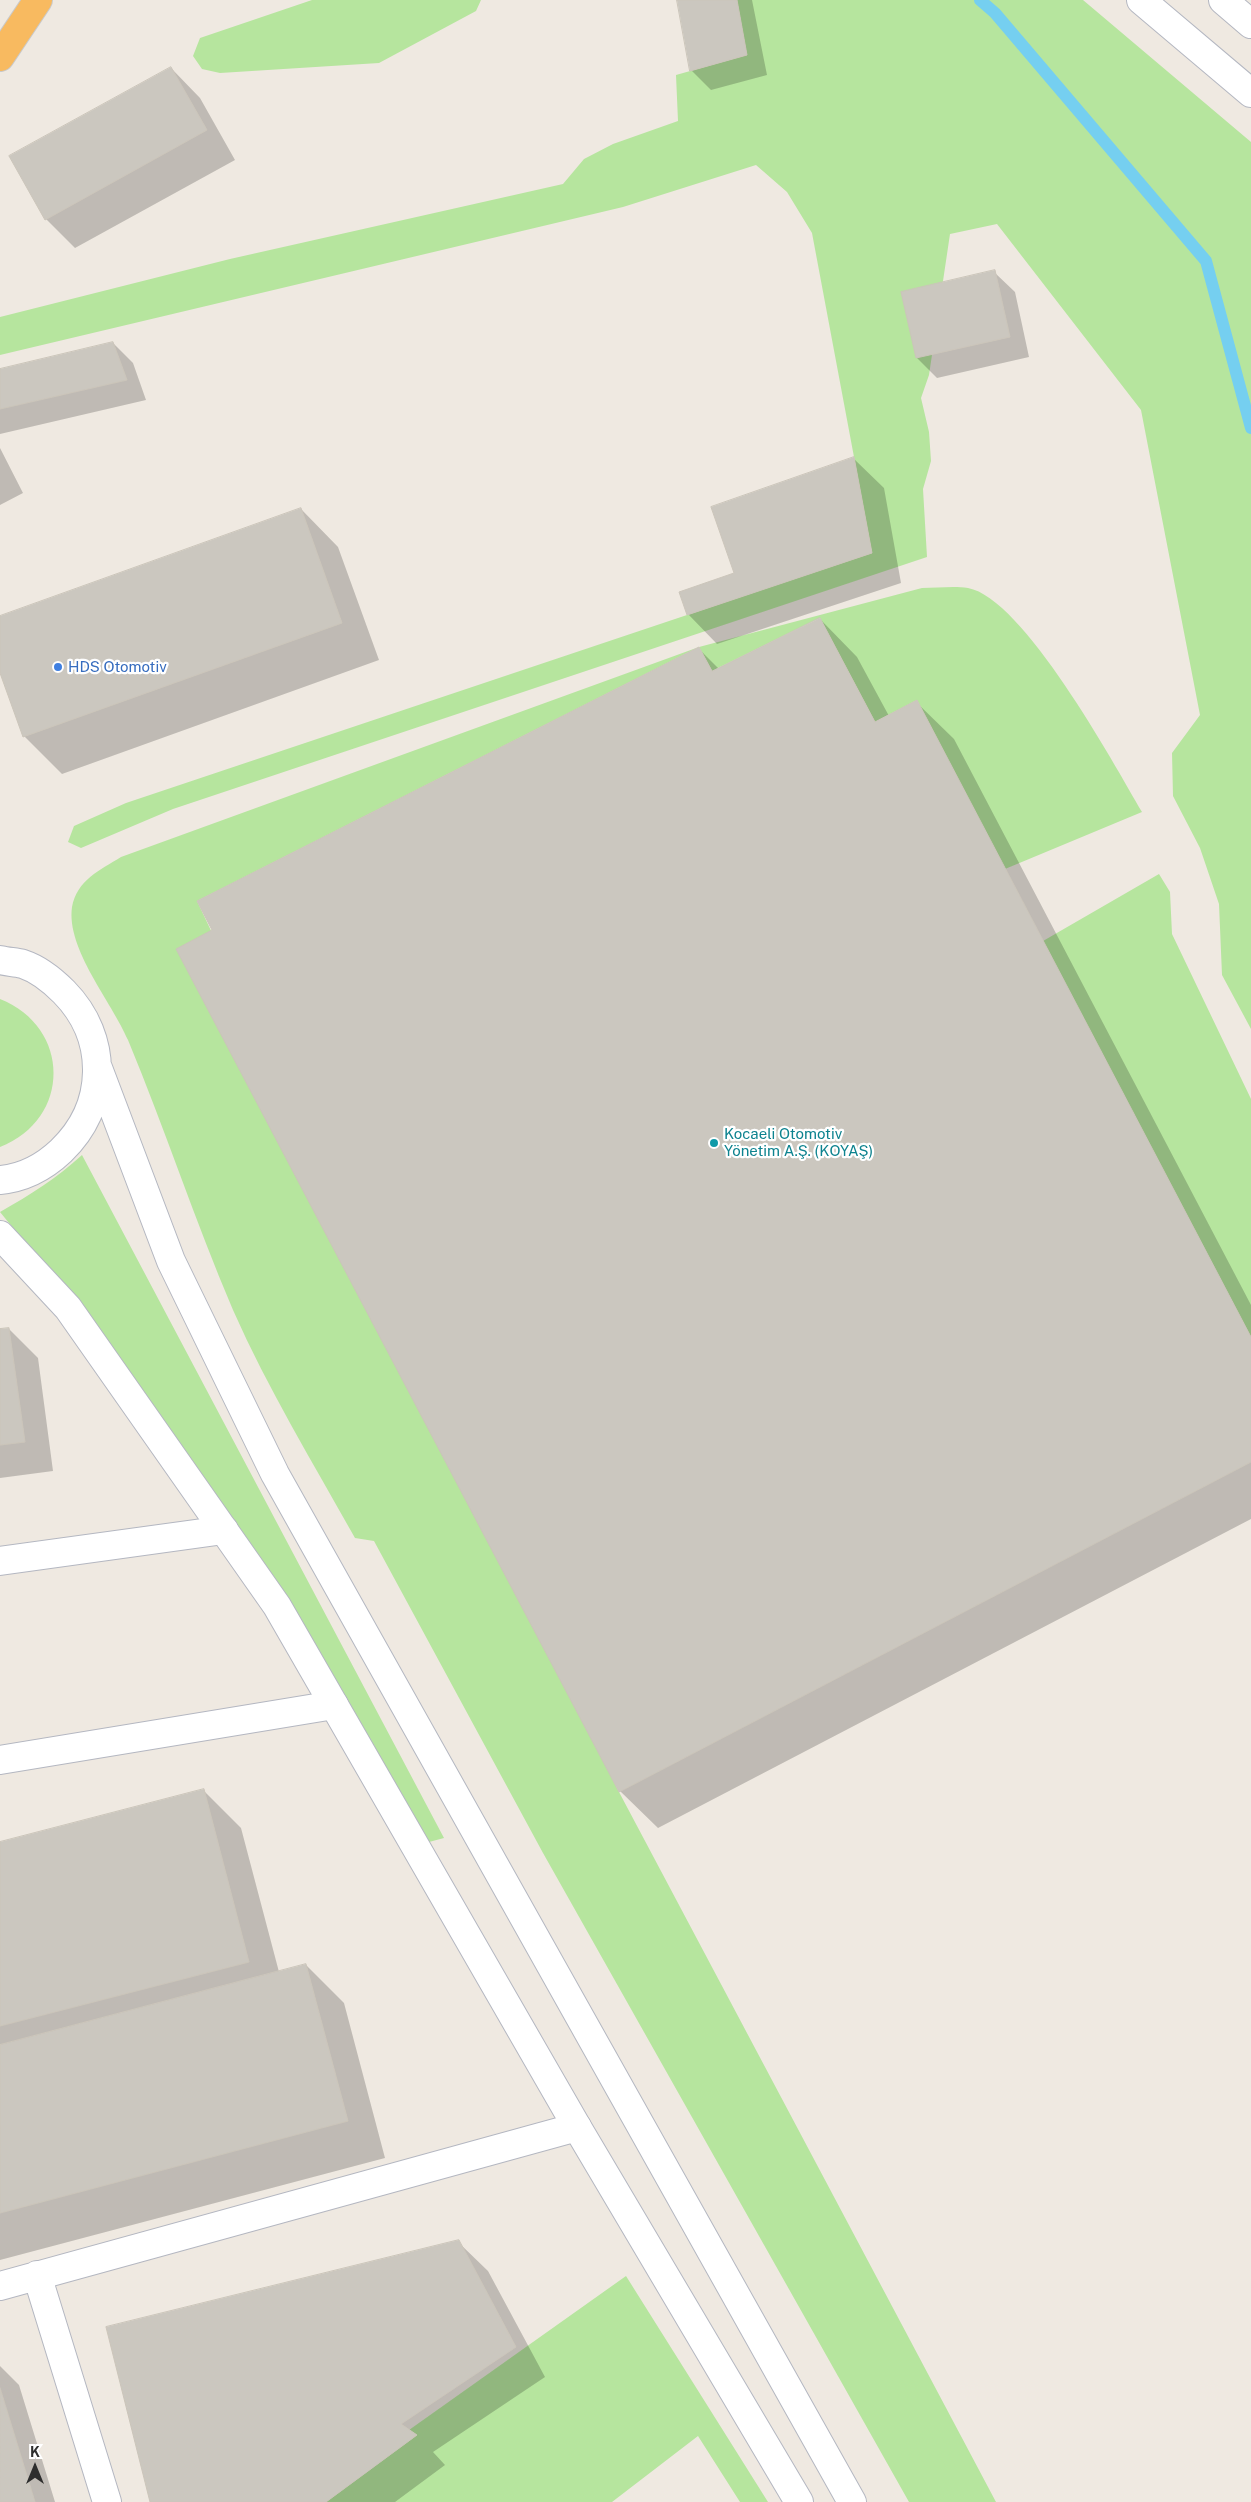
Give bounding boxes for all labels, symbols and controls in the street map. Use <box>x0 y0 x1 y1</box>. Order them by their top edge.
place label: HDS Otomotiv <box>68 658 167 676</box>
marker: HDS Otomotiv <box>52 661 64 673</box>
place label: Kocaeli Otomotiv Yönetim A.Ş. (KOYAŞ) <box>724 1125 873 1160</box>
marker: Kocaeli Otomotiv Yönetim A.Ş. (KOYAŞ) <box>708 1137 720 1149</box>
north arrow <box>10 2442 60 2492</box>
text: K <box>30 2444 40 2460</box>

